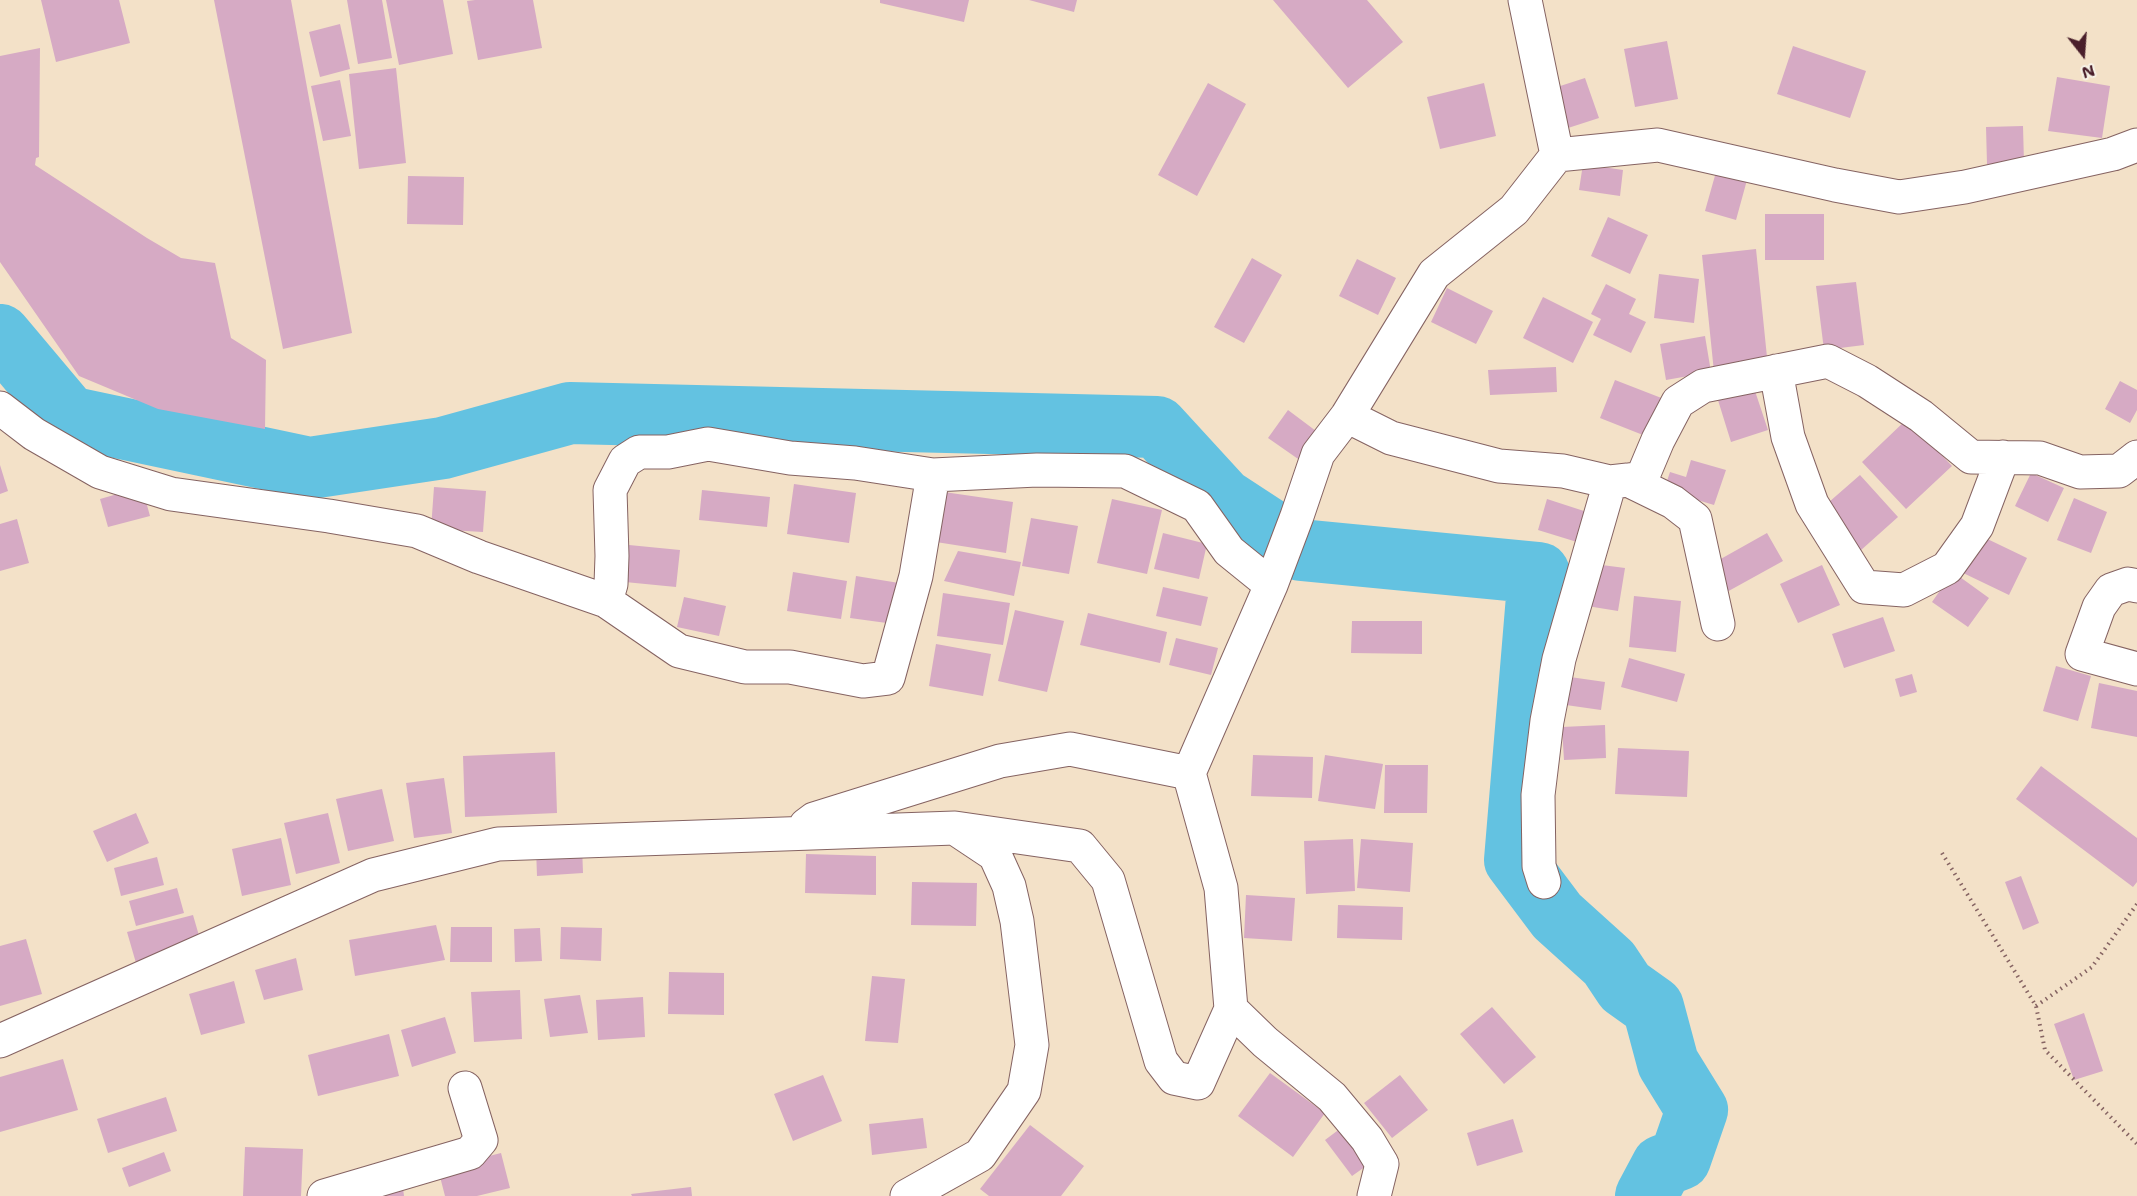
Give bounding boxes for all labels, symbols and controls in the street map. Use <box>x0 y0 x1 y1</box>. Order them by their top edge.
north arrow <box>2053 24 2113 84</box>
text: N <box>2079 60 2098 84</box>

